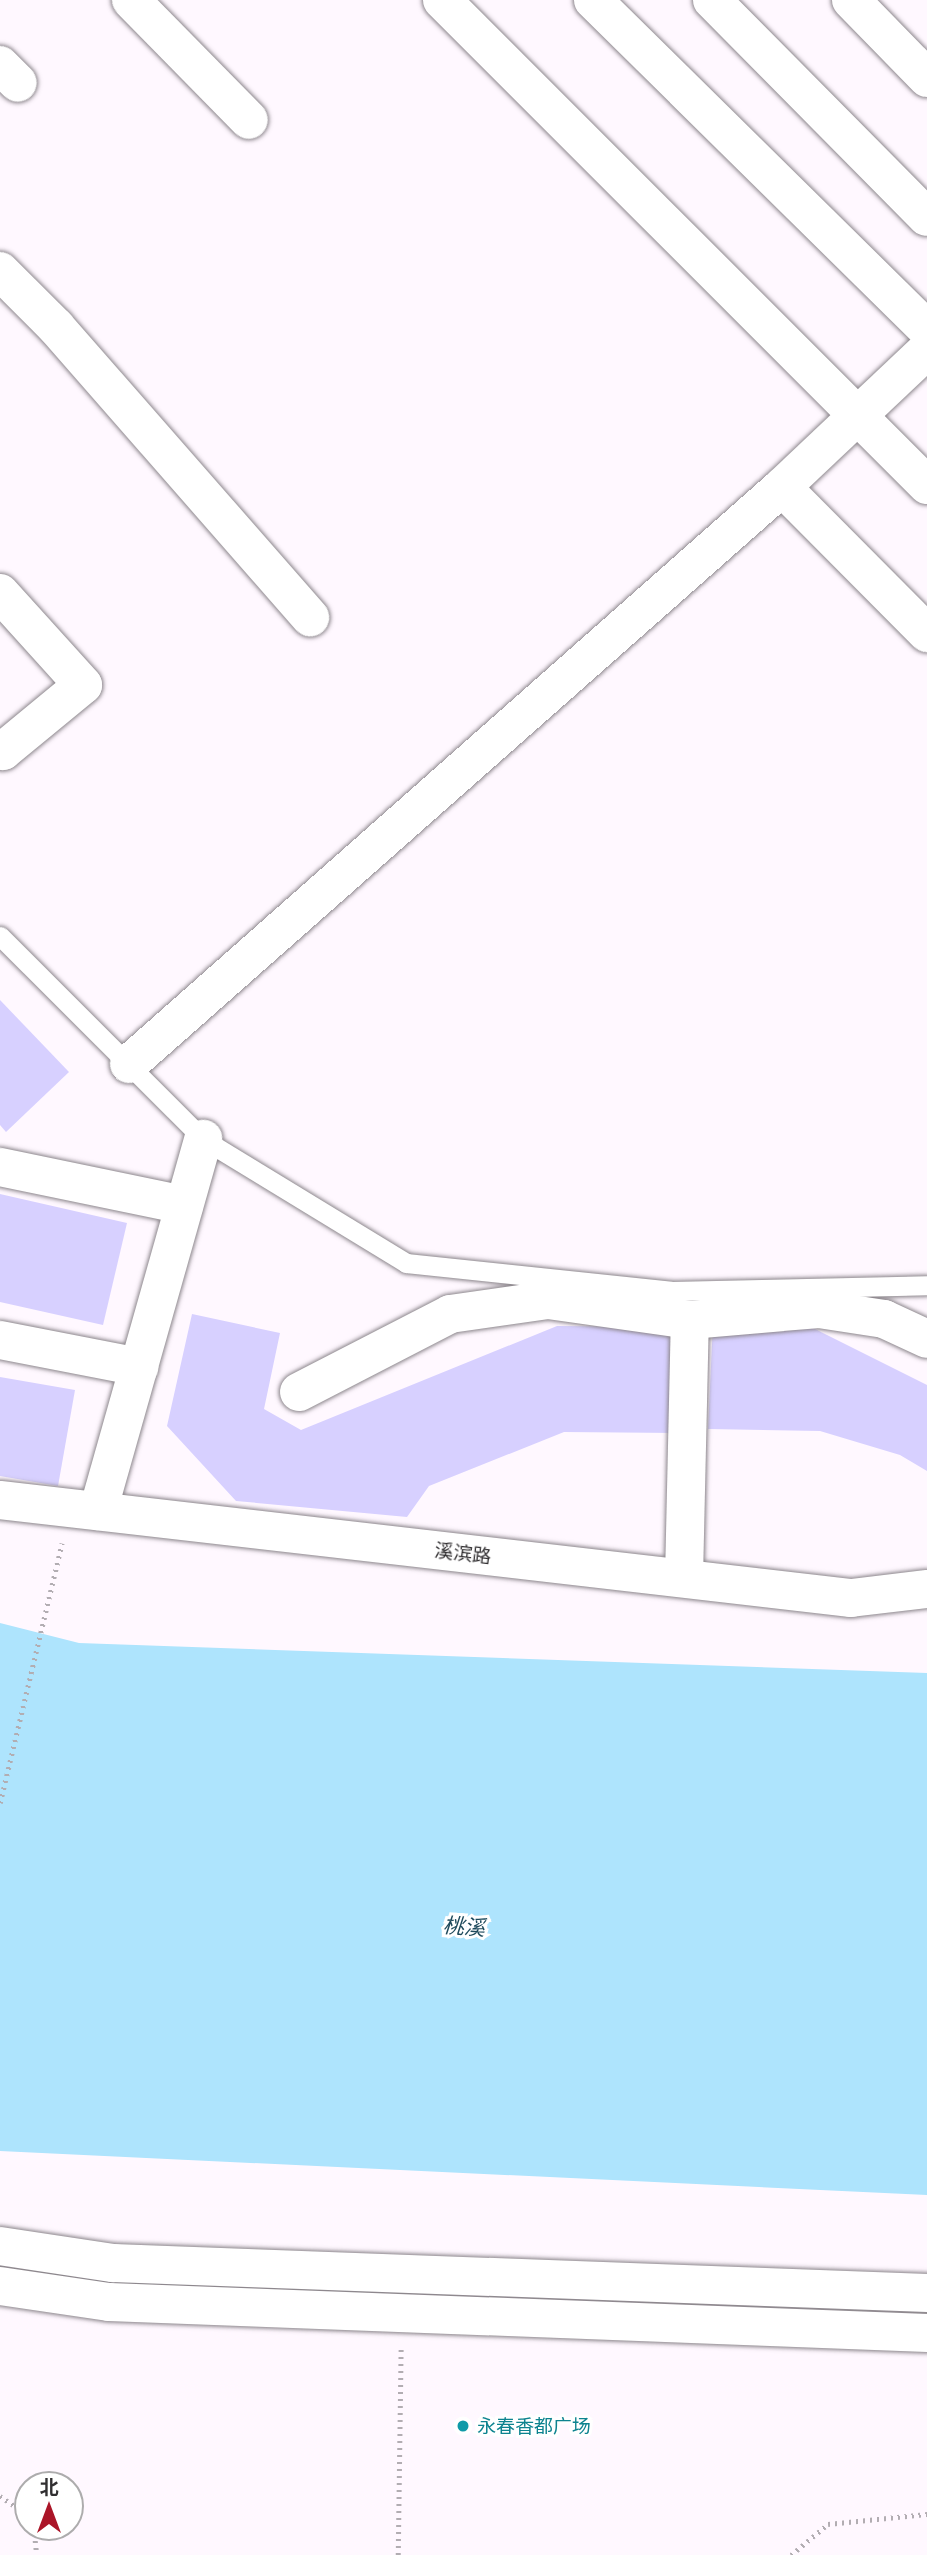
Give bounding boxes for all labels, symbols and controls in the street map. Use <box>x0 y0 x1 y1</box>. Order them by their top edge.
street label: 溪滨路 <box>433 1538 493 1568</box>
water label: 桃溪 <box>442 1912 486 1940</box>
place label: 永春香都广场 <box>477 2415 591 2437</box>
marker: 永春香都广场 <box>455 2418 471 2434</box>
north arrow <box>14 2471 84 2541</box>
text: 北 <box>39 2475 59 2498</box>

